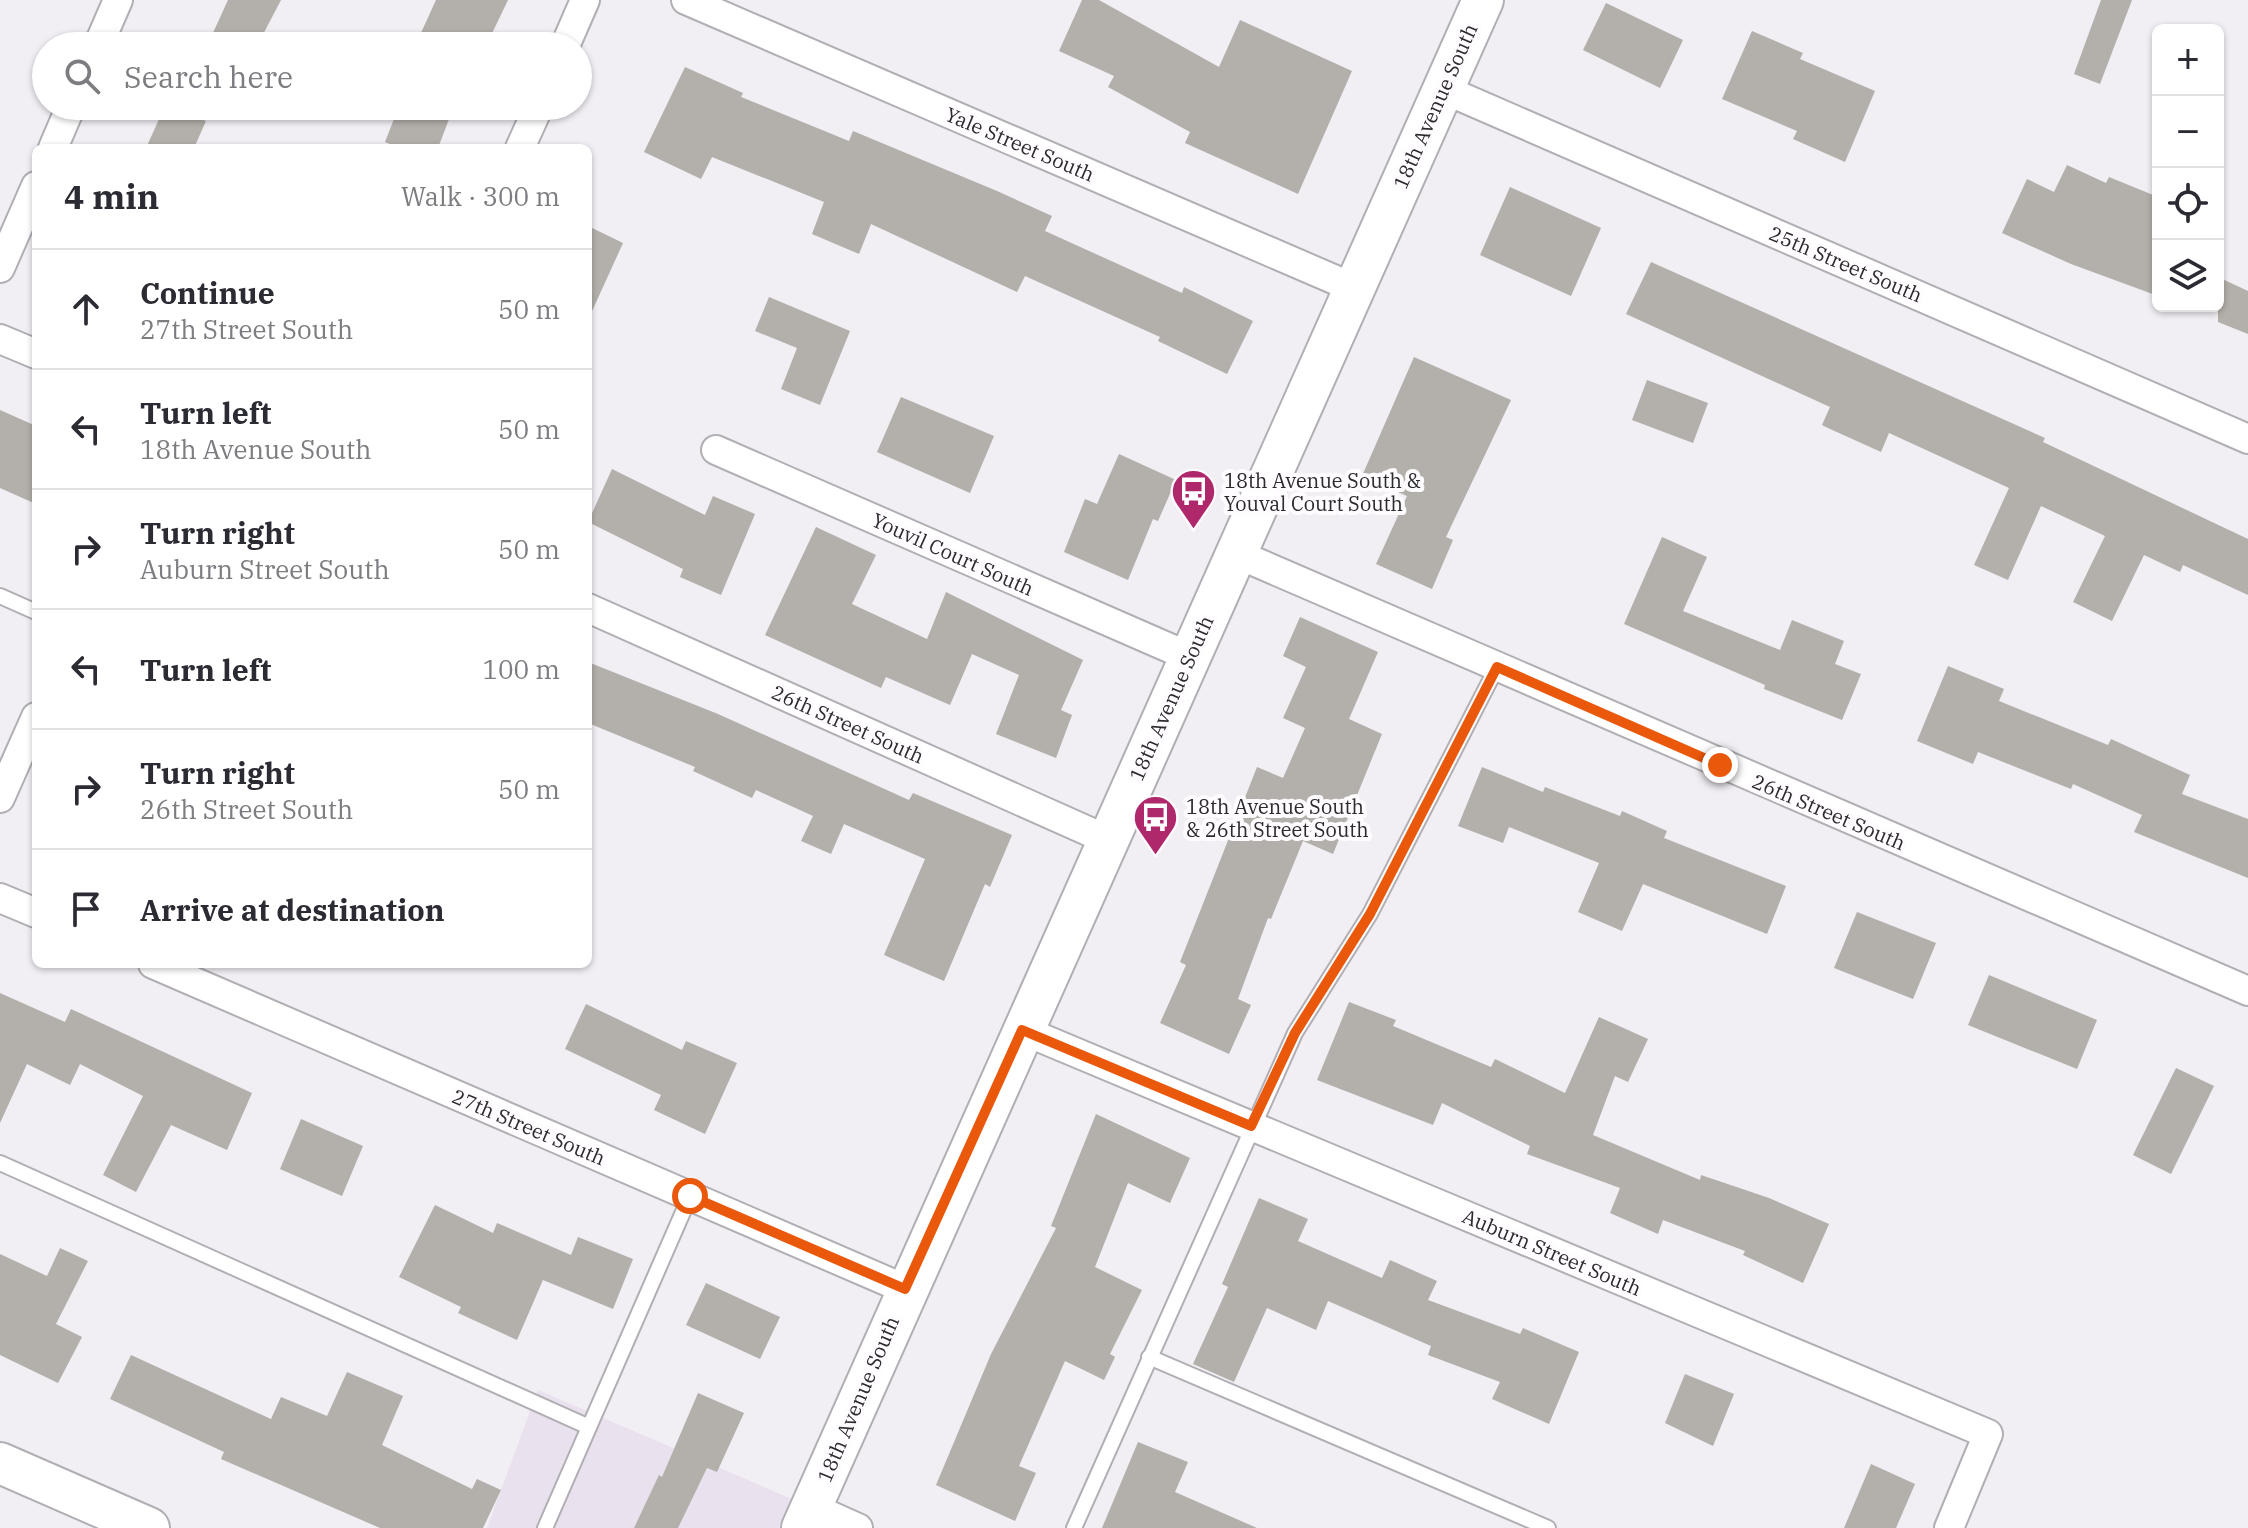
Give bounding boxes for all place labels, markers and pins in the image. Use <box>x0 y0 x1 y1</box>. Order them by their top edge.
place label: 18th Avenue South & Youval Court South <box>1224 467 1421 517</box>
bus stop icon: 18th Avenue South & Youval Court South <box>1169 468 1217 531</box>
place label: 18th Avenue South & 26th Street South <box>1186 793 1369 843</box>
bus stop icon: 18th Avenue South & 26th Street South <box>1131 794 1179 857</box>

